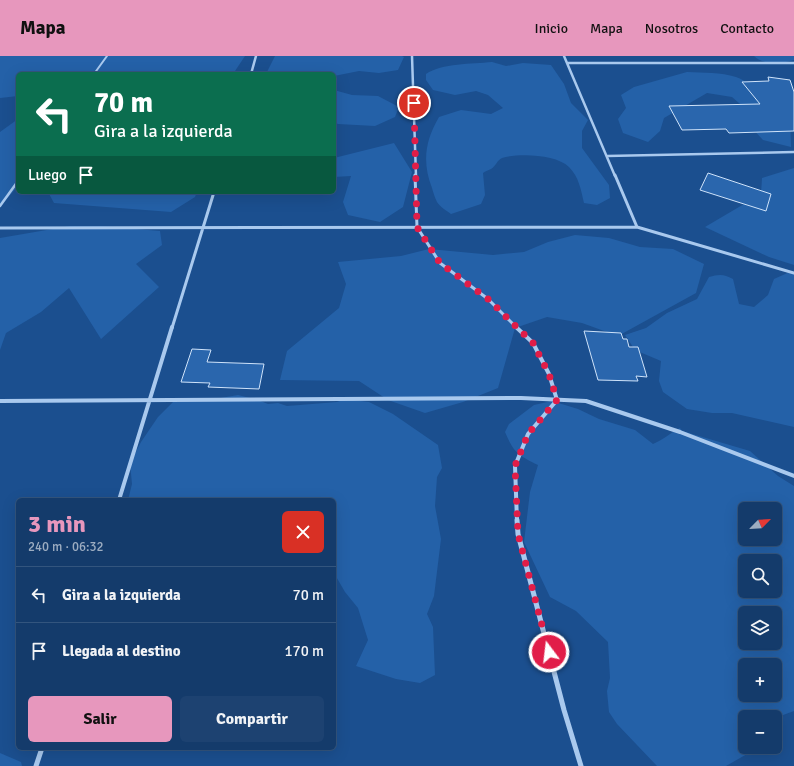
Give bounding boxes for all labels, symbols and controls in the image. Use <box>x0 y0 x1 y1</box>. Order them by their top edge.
text: Mapa <box>20 16 66 40</box>
text: Inicio <box>535 20 568 37</box>
text: Mapa <box>590 20 623 37</box>
text: Nosotros <box>645 20 698 37</box>
text: Contacto <box>720 20 774 37</box>
text: 70 m <box>94 86 153 120</box>
pin <box>397 86 431 120</box>
icon: left <box>28 88 80 140</box>
icon: arrive <box>403 92 425 114</box>
text: Gira a la izquierda <box>94 120 233 142</box>
icon: arrive <box>75 164 97 186</box>
text: Luego <box>28 166 67 184</box>
north arrow <box>738 502 782 546</box>
map controls <box>738 502 782 754</box>
text: 3 min <box>28 509 86 539</box>
button: close <box>282 511 324 553</box>
text: 240 m · 06:32 <box>28 539 104 555</box>
button: search <box>738 554 782 598</box>
icon: left <box>28 584 50 606</box>
text: Gira a la izquierda <box>62 586 181 604</box>
text: 70 m <box>293 586 324 604</box>
button: layers <box>738 606 782 650</box>
position arrow <box>528 631 570 673</box>
icon: arrive <box>28 640 50 662</box>
text: Llegada al destino <box>62 642 181 660</box>
text: 170 m <box>284 642 324 660</box>
button: + <box>738 658 782 702</box>
button: Salir <box>28 696 172 742</box>
button: Compartir <box>180 696 324 742</box>
button: − <box>738 710 782 754</box>

